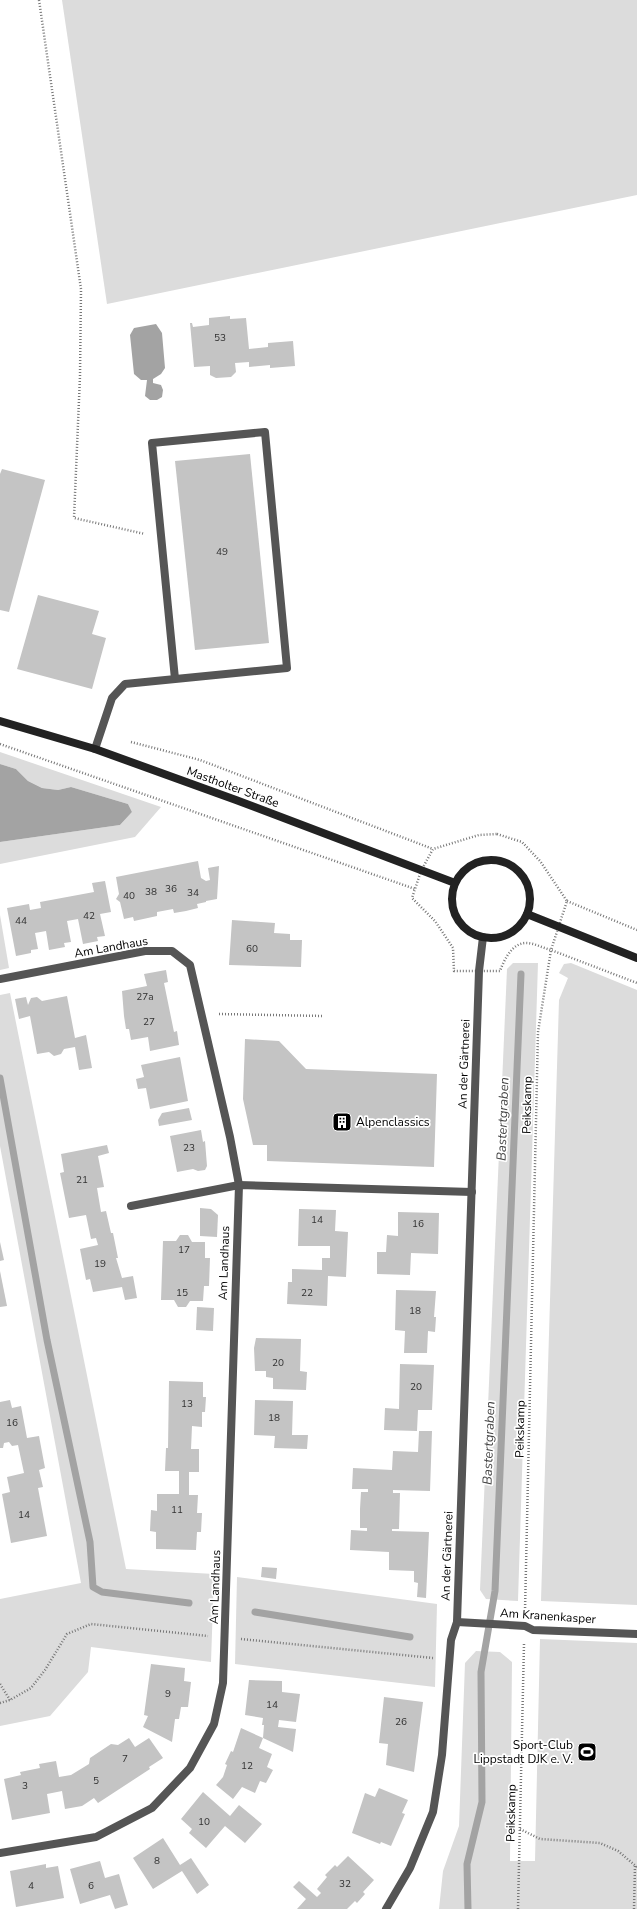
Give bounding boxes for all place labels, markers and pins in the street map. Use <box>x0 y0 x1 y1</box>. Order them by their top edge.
building icon: Alpenclassics <box>331 1111 353 1133</box>
place label: Alpenclassics <box>356 1114 430 1130</box>
place label: Sport-Club Lippstadt DJK e. V. <box>474 1737 573 1767</box>
sports icon: Sport-Club Lippstadt DJK e. V. <box>576 1741 598 1763</box>

